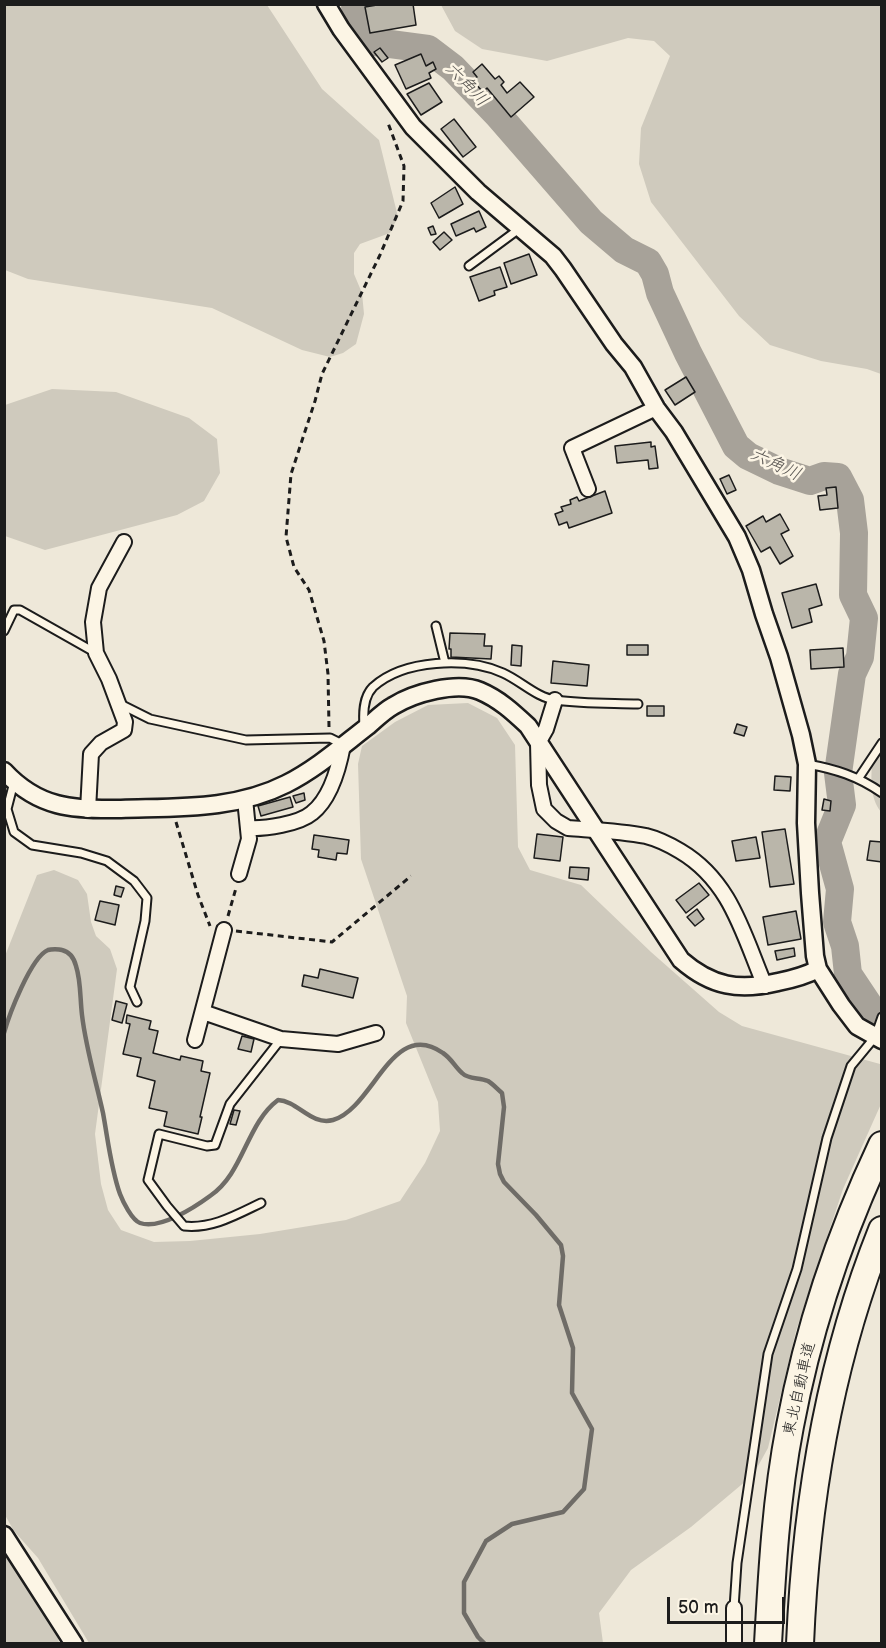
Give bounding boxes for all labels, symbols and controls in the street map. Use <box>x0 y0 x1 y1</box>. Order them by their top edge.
water label: 六角川 <box>439 58 493 112</box>
water label: 六角川 <box>746 444 804 486</box>
street label: 東北自動車道 <box>780 1340 820 1438</box>
scale bar <box>670 1585 788 1623</box>
text: 50 m <box>678 1597 719 1618</box>

